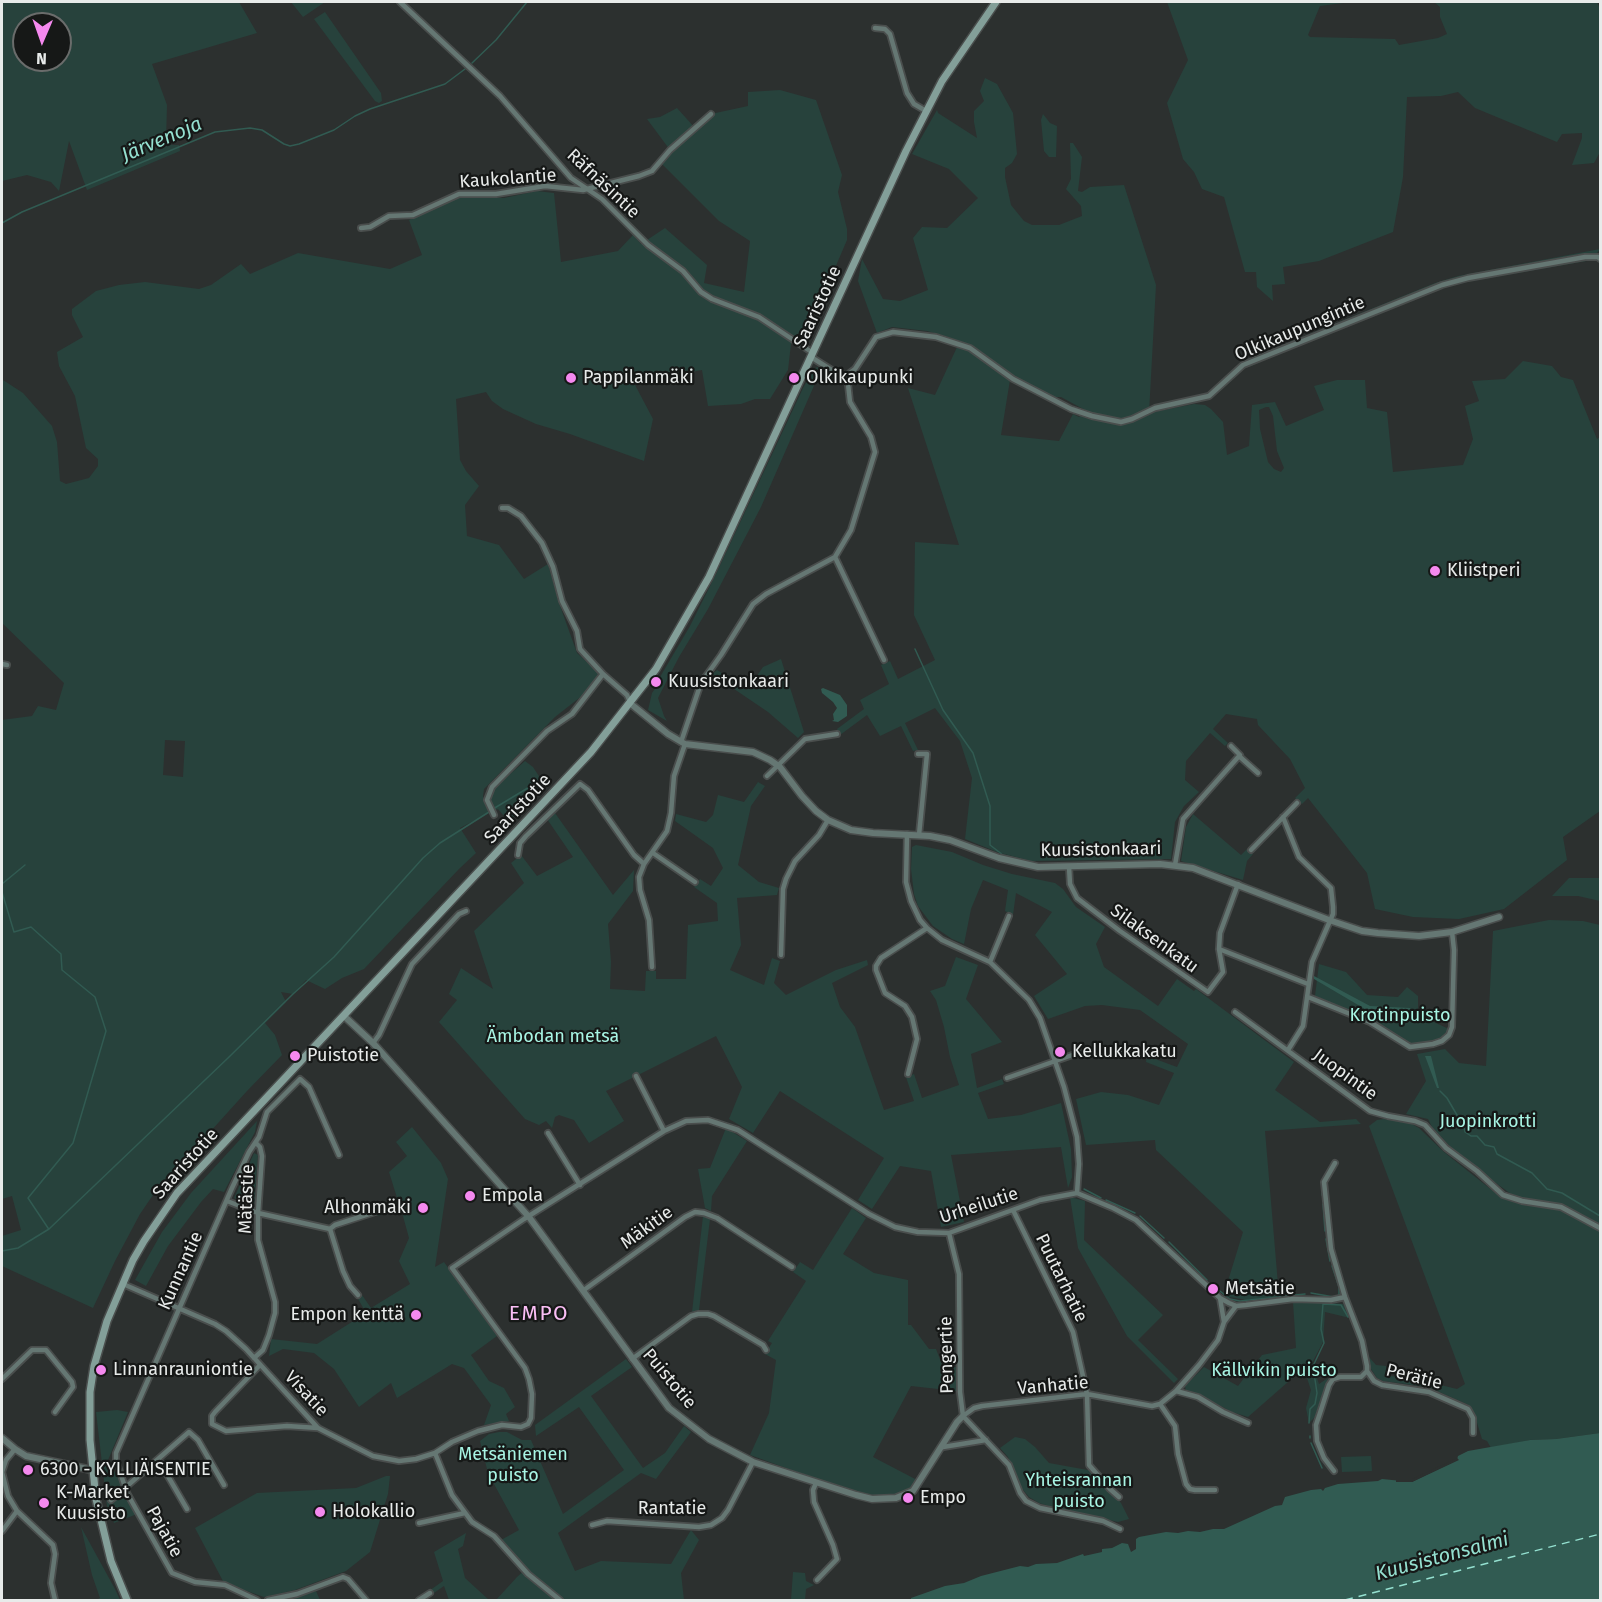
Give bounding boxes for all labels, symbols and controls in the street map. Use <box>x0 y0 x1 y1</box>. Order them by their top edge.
north arrow <box>12 12 72 72</box>
text: N <box>36 49 47 68</box>
water label: Järvenoja <box>118 112 206 168</box>
street label: Räfnäsintie <box>562 145 644 223</box>
street label: Kaukolantie <box>459 165 557 193</box>
street label: Saaristotie <box>790 263 846 351</box>
street label: Olkikaupungintie <box>1232 292 1368 366</box>
place label: Pappilanmäki <box>583 367 694 389</box>
place label: Olkikaupunki <box>806 367 913 389</box>
marker: Pappilanmäki <box>564 371 578 385</box>
marker: Olkikaupunki <box>787 371 801 385</box>
place label: Kliistperi <box>1447 560 1520 582</box>
marker: Kliistperi <box>1428 564 1442 578</box>
place label: Kuusistonkaari <box>668 671 789 693</box>
marker: Kuusistonkaari <box>649 675 663 689</box>
street label: Saaristotie <box>480 770 556 848</box>
street label: Kuusistonkaari <box>1040 838 1162 862</box>
street label: Silaksenkatu <box>1106 900 1202 978</box>
park label: Krotinpuisto <box>1349 1005 1451 1027</box>
park label: Ämbodan metsä <box>487 1026 619 1048</box>
place label: Kellukkakatu <box>1072 1041 1177 1063</box>
street label: Juopintie <box>1309 1044 1381 1106</box>
place label: Puistotie <box>307 1045 379 1067</box>
marker: Kellukkakatu <box>1053 1045 1067 1059</box>
marker: Puistotie <box>288 1049 302 1063</box>
park label: Juopinkrotti <box>1439 1111 1537 1133</box>
street label: Saaristotie <box>149 1124 223 1204</box>
street label: Mätästie <box>235 1164 259 1234</box>
street label: Urheilutie <box>937 1183 1021 1229</box>
place label: Empola <box>482 1185 543 1207</box>
marker: Empola <box>463 1189 477 1203</box>
place label: Alhonmäki <box>324 1197 411 1219</box>
marker: Alhonmäki <box>416 1201 430 1215</box>
street label: Mäkitie <box>617 1202 677 1254</box>
street label: Kunnantie <box>154 1228 208 1314</box>
street label: Puutarhatie <box>1030 1230 1092 1326</box>
place label: Metsätie <box>1225 1278 1295 1300</box>
marker: Metsätie <box>1206 1282 1220 1296</box>
district label: EMPO <box>509 1301 569 1327</box>
place label: Empon kenttä <box>291 1304 404 1326</box>
marker: Empon kenttä <box>409 1308 423 1322</box>
street label: Pengertie <box>936 1316 958 1394</box>
street label: Puistotie <box>638 1344 700 1414</box>
place label: Linnanrauniontie <box>113 1359 253 1381</box>
park label: Källvikin puisto <box>1211 1360 1337 1382</box>
street label: Perätie <box>1384 1360 1444 1394</box>
marker: Linnanrauniontie <box>94 1363 108 1377</box>
street label: Visatie <box>280 1367 332 1421</box>
street label: Vanhatie <box>1017 1372 1089 1400</box>
park label: Metsäniemen puisto <box>458 1444 568 1486</box>
place label: 6300 - KYLLIÄISENTIE <box>40 1459 211 1481</box>
marker: 6300 - KYLLIÄISENTIE <box>21 1463 35 1477</box>
park label: Yhteisrannan puisto <box>1025 1470 1133 1512</box>
place label: K-Market Kuusisto <box>56 1482 129 1524</box>
place label: Empo <box>920 1487 966 1509</box>
marker: Empo <box>901 1491 915 1505</box>
marker: K-Market Kuusisto <box>37 1496 51 1510</box>
street label: Rantatie <box>638 1498 706 1520</box>
place label: Holokallio <box>332 1501 415 1523</box>
street label: Pajatie <box>141 1503 187 1561</box>
marker: Holokallio <box>313 1505 327 1519</box>
water label: Kuusistonsalmi <box>1373 1528 1511 1586</box>

